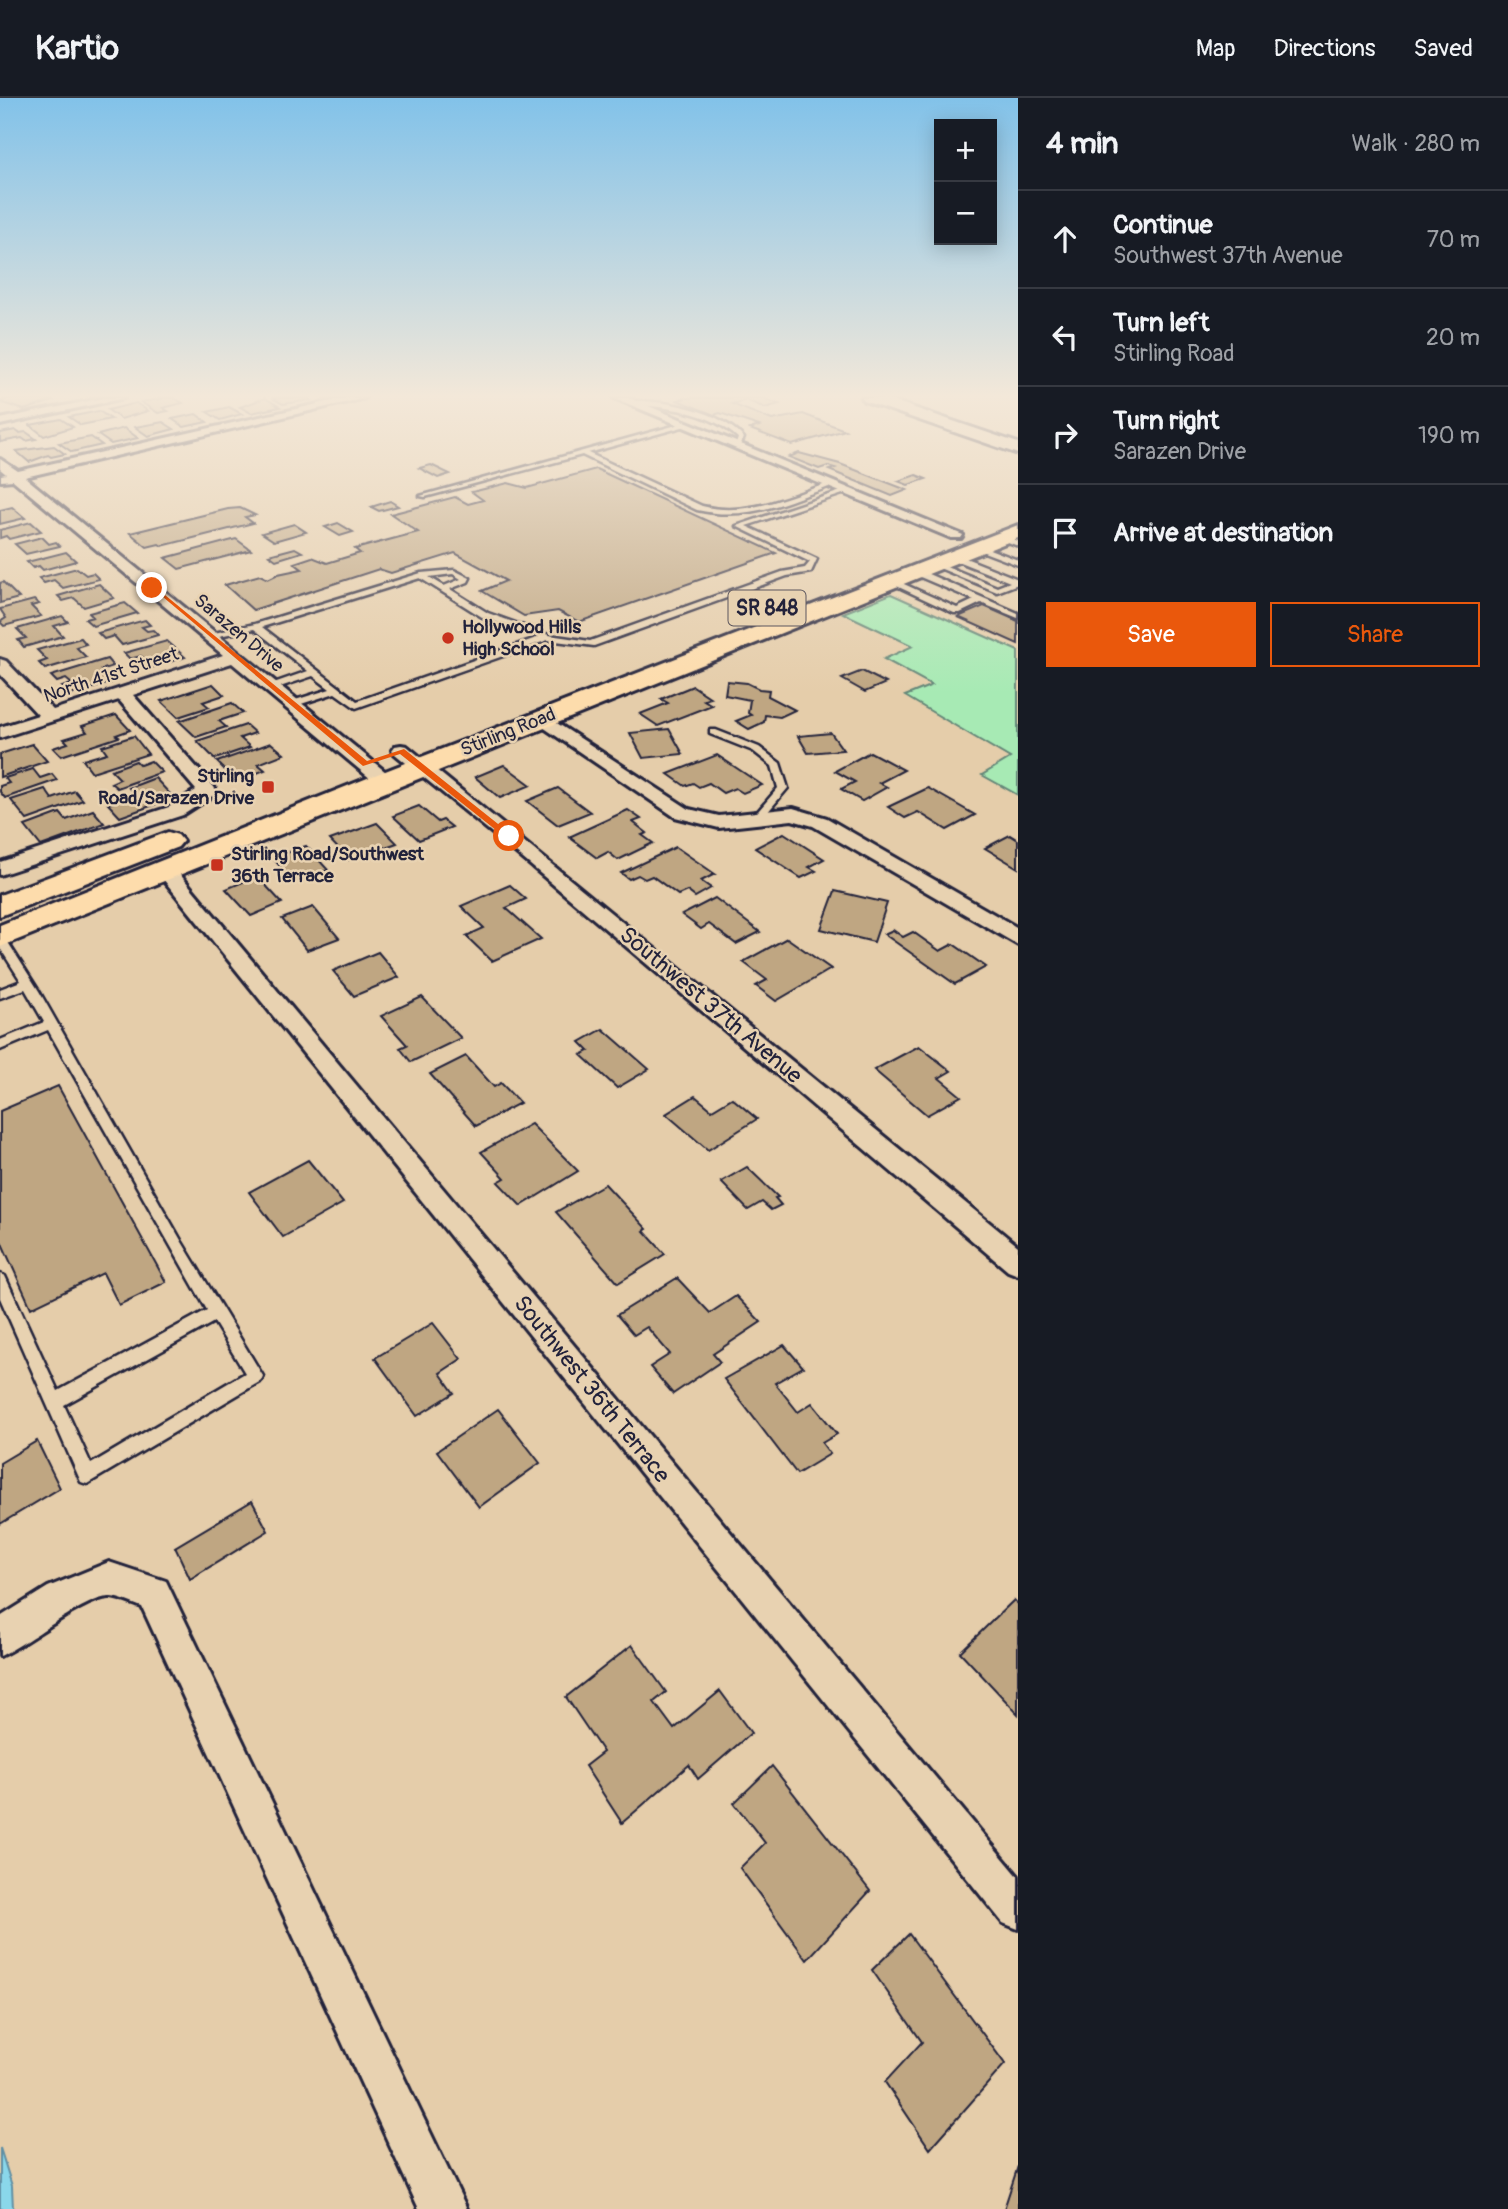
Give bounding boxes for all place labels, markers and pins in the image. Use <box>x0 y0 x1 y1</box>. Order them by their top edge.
place label: Hollywood Hills High School <box>462 615 582 661</box>
marker: Hollywood Hills High School <box>440 630 456 646</box>
place label: Stirling Road/Sarazen Drive <box>98 764 255 810</box>
marker: Stirling Road/Sarazen Drive <box>260 779 276 795</box>
place label: Stirling Road/Southwest 36th Terrace <box>231 842 425 888</box>
marker: Stirling Road/Southwest 36th Terrace <box>209 857 225 873</box>

